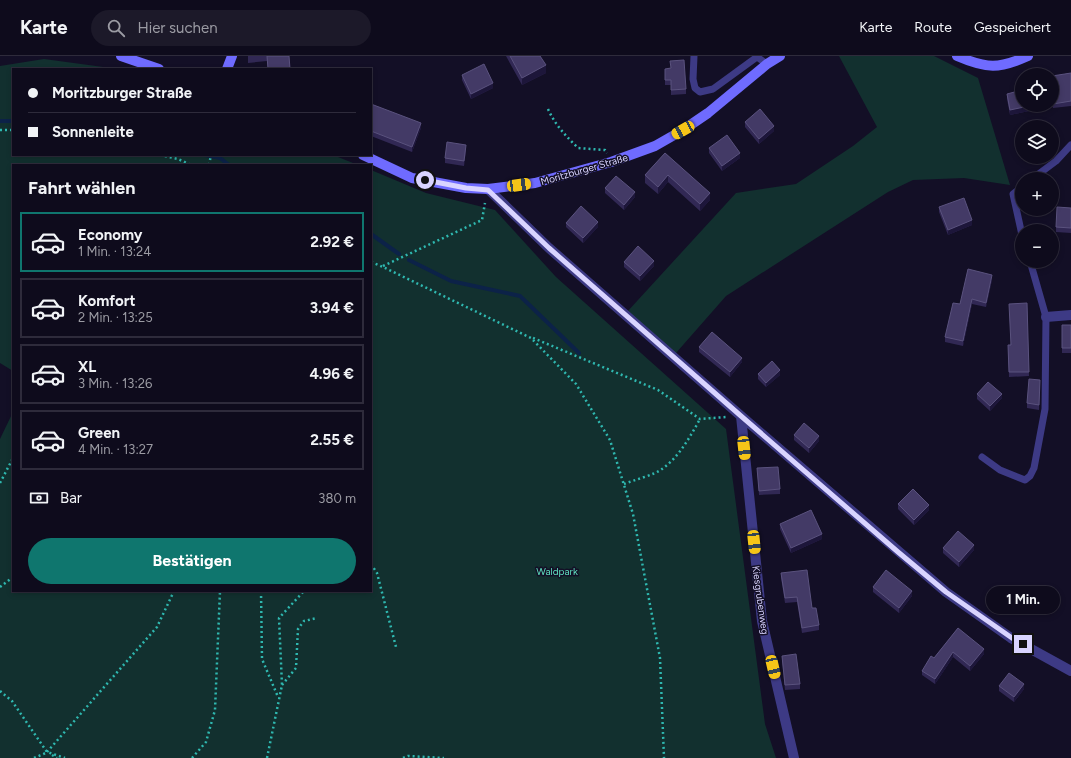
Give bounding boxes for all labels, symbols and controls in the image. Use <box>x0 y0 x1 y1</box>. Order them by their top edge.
search box <box>91 10 371 46</box>
text: Karte <box>20 16 67 39</box>
icon: search <box>105 17 127 39</box>
text: Hier suchen <box>137 19 218 37</box>
text: Karte <box>859 19 892 36</box>
text: Route <box>914 19 952 36</box>
text: Gespeichert <box>974 19 1051 36</box>
map controls <box>1015 68 1059 268</box>
button: locate <box>1015 68 1059 112</box>
text: Moritzburger Straße <box>52 84 192 102</box>
car <box>670 119 696 141</box>
button: layers <box>1015 120 1059 164</box>
text: Sonnenleite <box>52 123 134 141</box>
street label: Moritzburger Straße <box>539 151 630 188</box>
route start <box>416 171 434 189</box>
button: + <box>1015 172 1059 216</box>
text: Fahrt wählen <box>28 177 135 199</box>
car <box>506 177 532 193</box>
icon: car <box>30 224 66 260</box>
button: − <box>1015 224 1059 268</box>
text: Economy <box>78 226 143 244</box>
text: 2.92 € <box>310 233 354 251</box>
text: 1 Min. · 13:24 <box>78 244 151 259</box>
icon: car <box>30 290 66 326</box>
text: Komfort <box>78 292 135 310</box>
text: 3.94 € <box>310 299 354 317</box>
text: 2 Min. · 13:25 <box>78 310 153 325</box>
icon: car <box>30 356 66 392</box>
text: XL <box>78 358 96 376</box>
text: 4.96 € <box>309 365 354 383</box>
text: 3 Min. · 13:26 <box>78 376 152 391</box>
icon: car <box>30 422 66 458</box>
text: Green <box>78 424 120 442</box>
text: 2.55 € <box>310 431 354 449</box>
car <box>737 435 751 461</box>
text: 4 Min. · 13:27 <box>78 442 153 457</box>
icon: cash <box>28 487 50 509</box>
text: Bar <box>60 489 82 507</box>
text: 380 m <box>318 491 356 506</box>
car <box>747 529 761 555</box>
button: Bestätigen <box>28 538 356 584</box>
park label: Waldpark <box>536 565 578 578</box>
street label: Kiesgrubenweg <box>749 565 772 635</box>
callout: 1 Min. <box>986 586 1060 614</box>
text: 1 Min. <box>1006 592 1040 607</box>
route end <box>1014 635 1032 653</box>
car <box>764 654 782 680</box>

